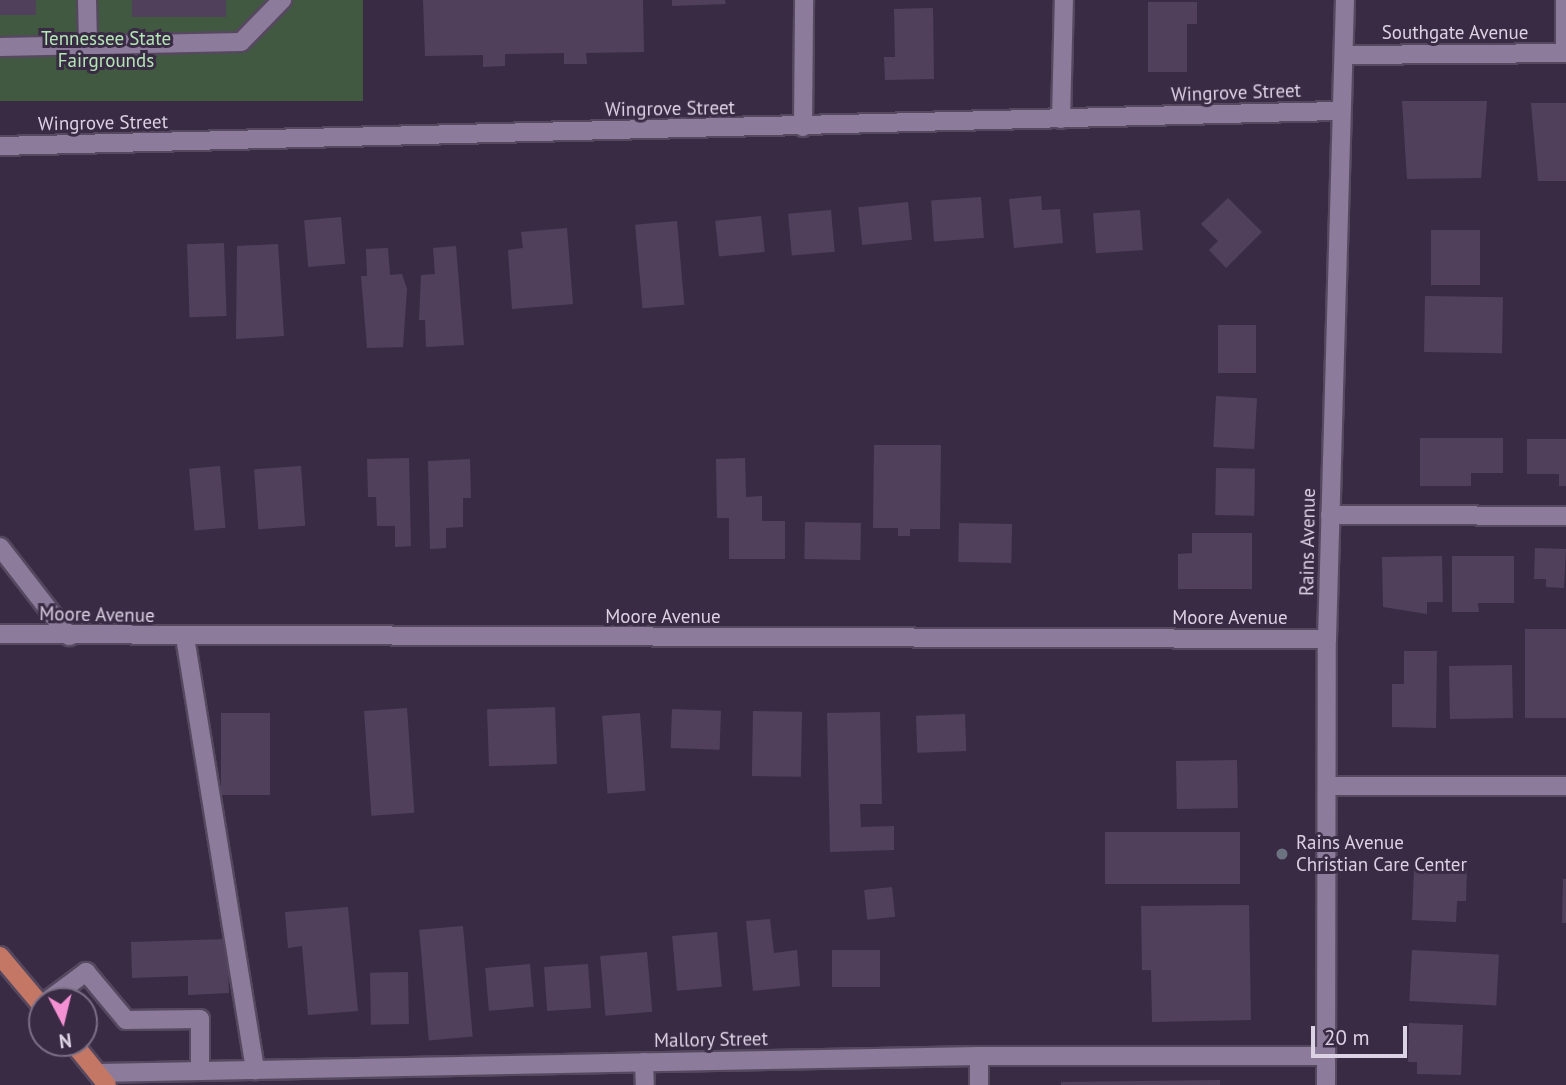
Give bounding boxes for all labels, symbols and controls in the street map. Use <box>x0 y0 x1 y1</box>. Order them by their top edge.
street label: Southgate Avenue <box>1381 22 1529 44</box>
park label: Tennessee State Fairgrounds <box>41 28 171 72</box>
street label: Wingrove Street <box>1171 79 1301 107</box>
street label: Wingrove Street <box>605 96 735 122</box>
street label: Wingrove Street <box>38 110 168 136</box>
street label: Rains Avenue <box>1296 488 1320 596</box>
street label: Moore Avenue <box>39 603 155 627</box>
street label: Moore Avenue <box>605 606 721 628</box>
street label: Moore Avenue <box>1172 607 1288 629</box>
place label: Rains Avenue Christian Care Center <box>1296 832 1467 876</box>
marker: Rains Avenue Christian Care Center <box>1274 846 1290 862</box>
north arrow <box>28 987 98 1057</box>
scale bar <box>1314 1012 1410 1056</box>
text: 20 m <box>1324 1024 1370 1051</box>
text: N <box>58 1028 73 1054</box>
street label: Mallory Street <box>653 1028 769 1052</box>

